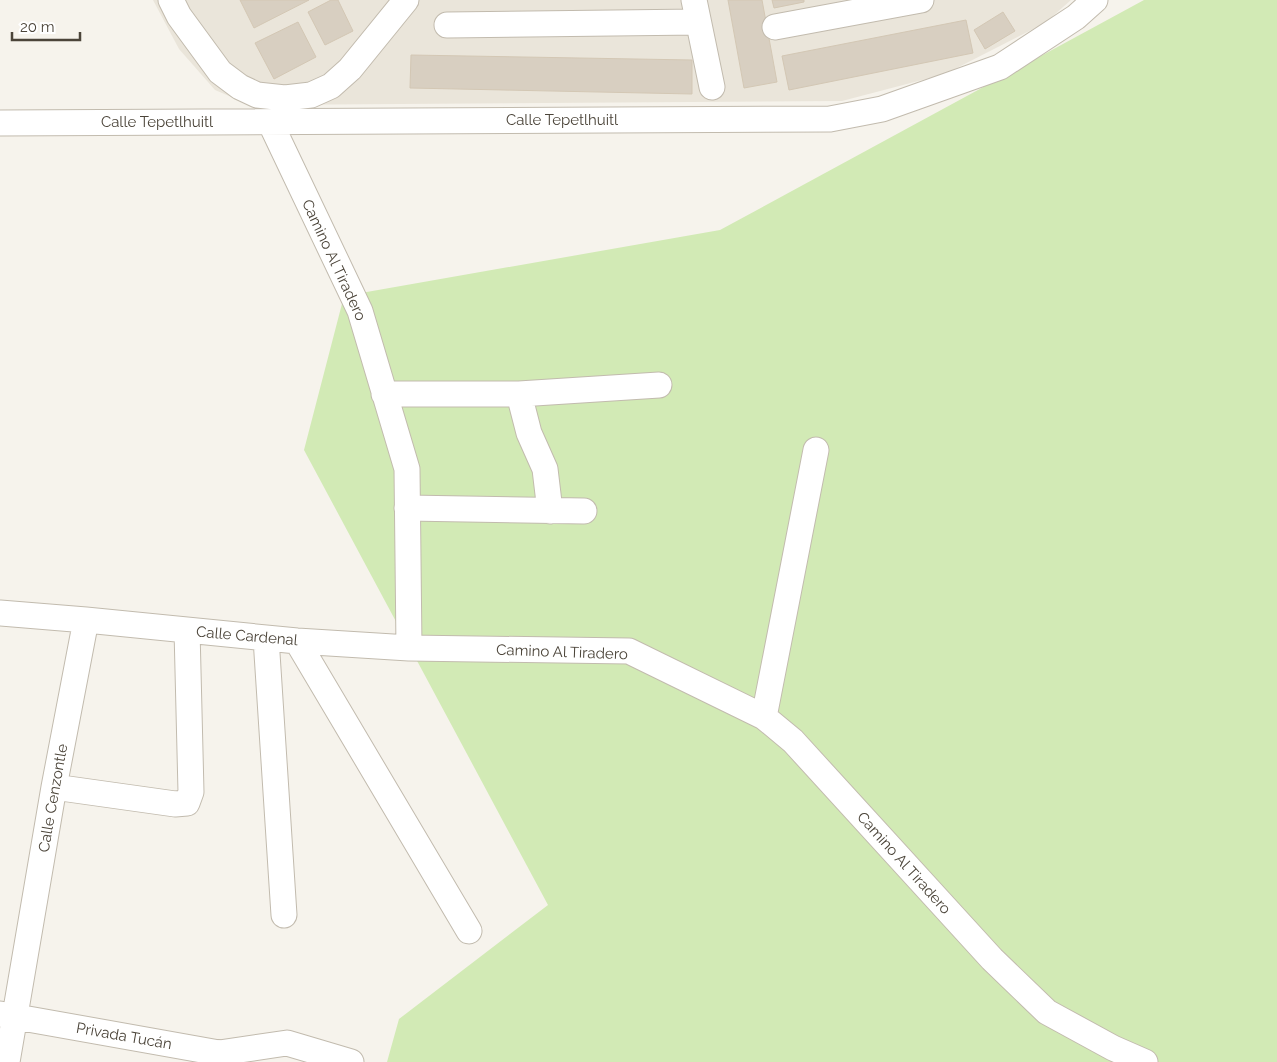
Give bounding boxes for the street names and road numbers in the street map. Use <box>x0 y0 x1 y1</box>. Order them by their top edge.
street label: Calle Tepetlhuitl <box>506 111 619 129</box>
street label: Calle Tepetlhuitl <box>101 113 214 131</box>
street label: Camino Al Tiradero <box>298 197 370 324</box>
street label: Calle Cardenal <box>195 623 299 649</box>
street label: Camino Al Tiradero <box>496 641 628 663</box>
street label: Calle Cenzontle <box>35 742 71 854</box>
street label: Camino Al Tiradero <box>853 808 955 918</box>
street label: Privada Tucán <box>75 1019 173 1053</box>

